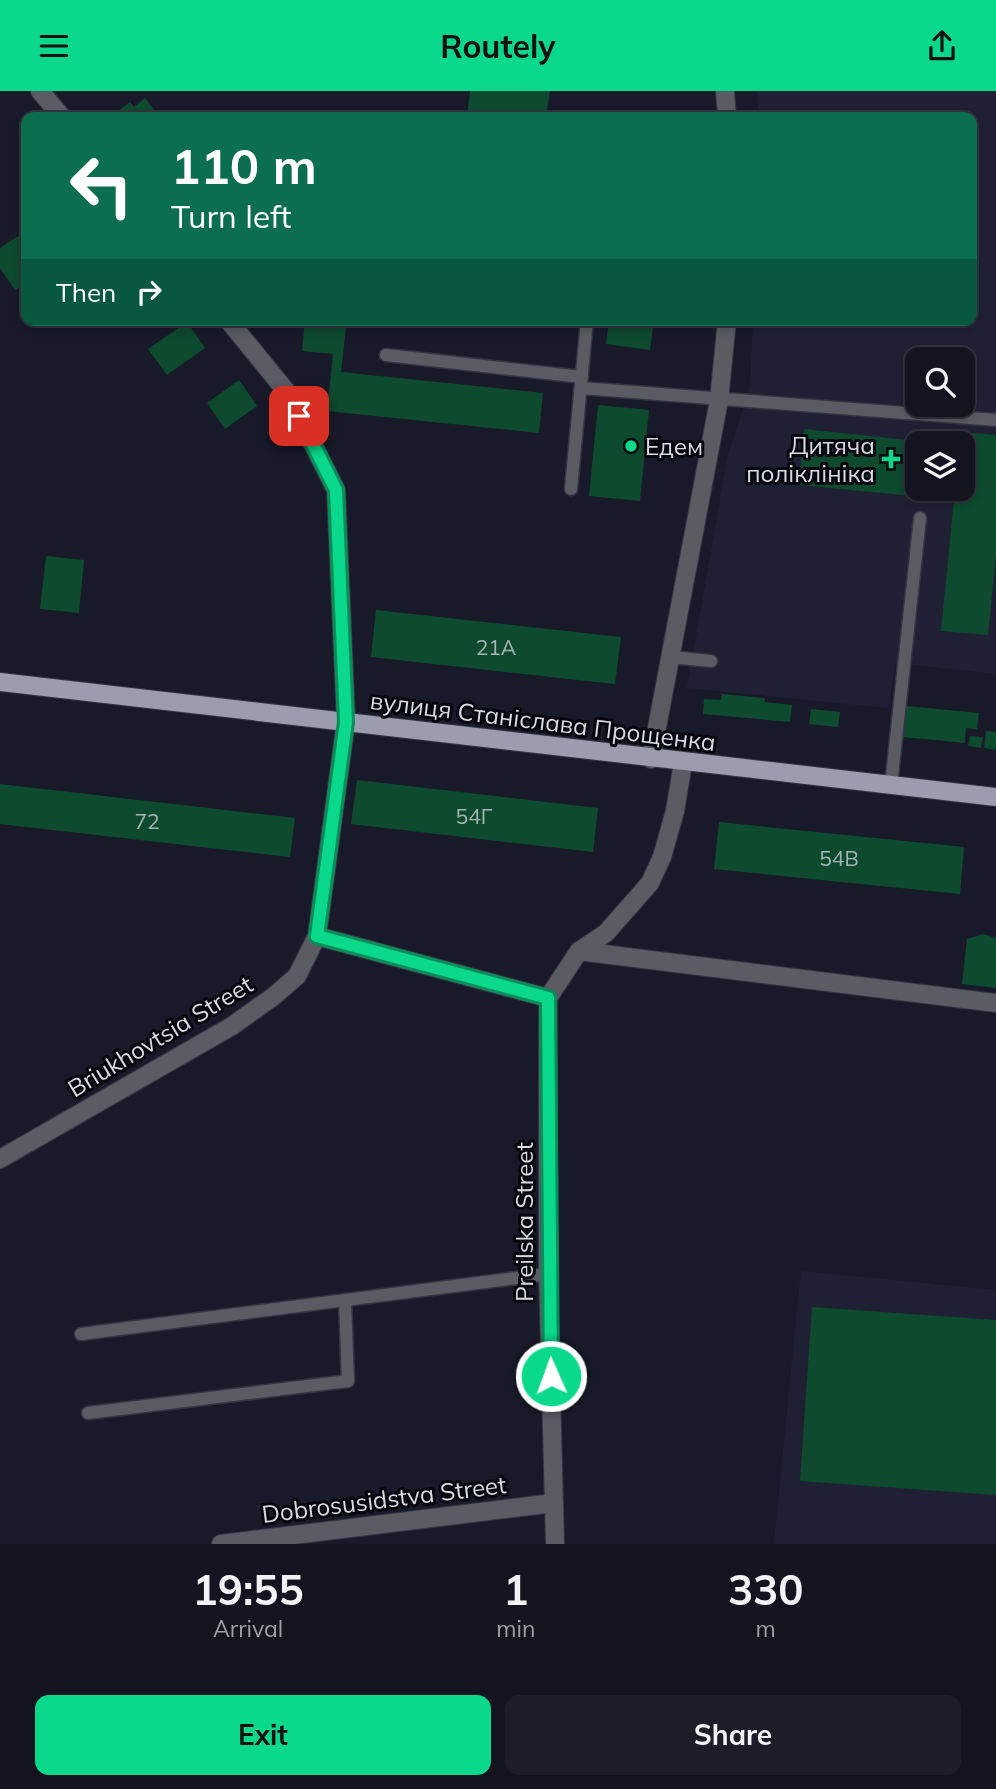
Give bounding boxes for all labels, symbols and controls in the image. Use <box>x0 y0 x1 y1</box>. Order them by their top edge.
text: Routely <box>440 26 556 66</box>
icon: menu <box>35 27 73 65</box>
icon: share <box>923 27 961 65</box>
text: 110 m <box>171 135 317 196</box>
icon: left <box>56 140 147 231</box>
text: Turn left <box>171 196 291 236</box>
icon: right <box>130 273 168 311</box>
text: Then <box>56 276 116 309</box>
map controls <box>905 347 975 501</box>
button: search <box>905 347 975 417</box>
pin <box>269 386 329 446</box>
icon: arrive <box>280 397 318 435</box>
place label: Дитяча поліклініка <box>746 430 875 488</box>
place label: Едем <box>645 431 703 461</box>
button: layers <box>905 431 975 501</box>
marker: Едем <box>623 438 639 454</box>
marker: Дитяча поліклініка <box>881 449 901 469</box>
house number: 21А <box>476 634 517 660</box>
street label: вулиця Станіслава Прощенка <box>368 685 718 757</box>
house number: 54Г <box>456 803 493 829</box>
house number: 72 <box>134 808 160 834</box>
house number: 54В <box>819 845 859 871</box>
street label: Briukhovtsia Street <box>62 969 258 1103</box>
street label: Preilska Street <box>509 1142 539 1302</box>
position arrow <box>514 1339 588 1413</box>
street label: Dobrosusidstva Street <box>260 1469 508 1529</box>
text: 19:55 <box>193 1563 304 1616</box>
text: 1 <box>503 1563 528 1616</box>
text: 330 <box>728 1563 803 1616</box>
text: Arrival <box>213 1614 283 1643</box>
text: min <box>496 1614 535 1643</box>
text: m <box>756 1614 776 1643</box>
button: Exit <box>35 1695 491 1775</box>
button: Share <box>505 1695 961 1775</box>

